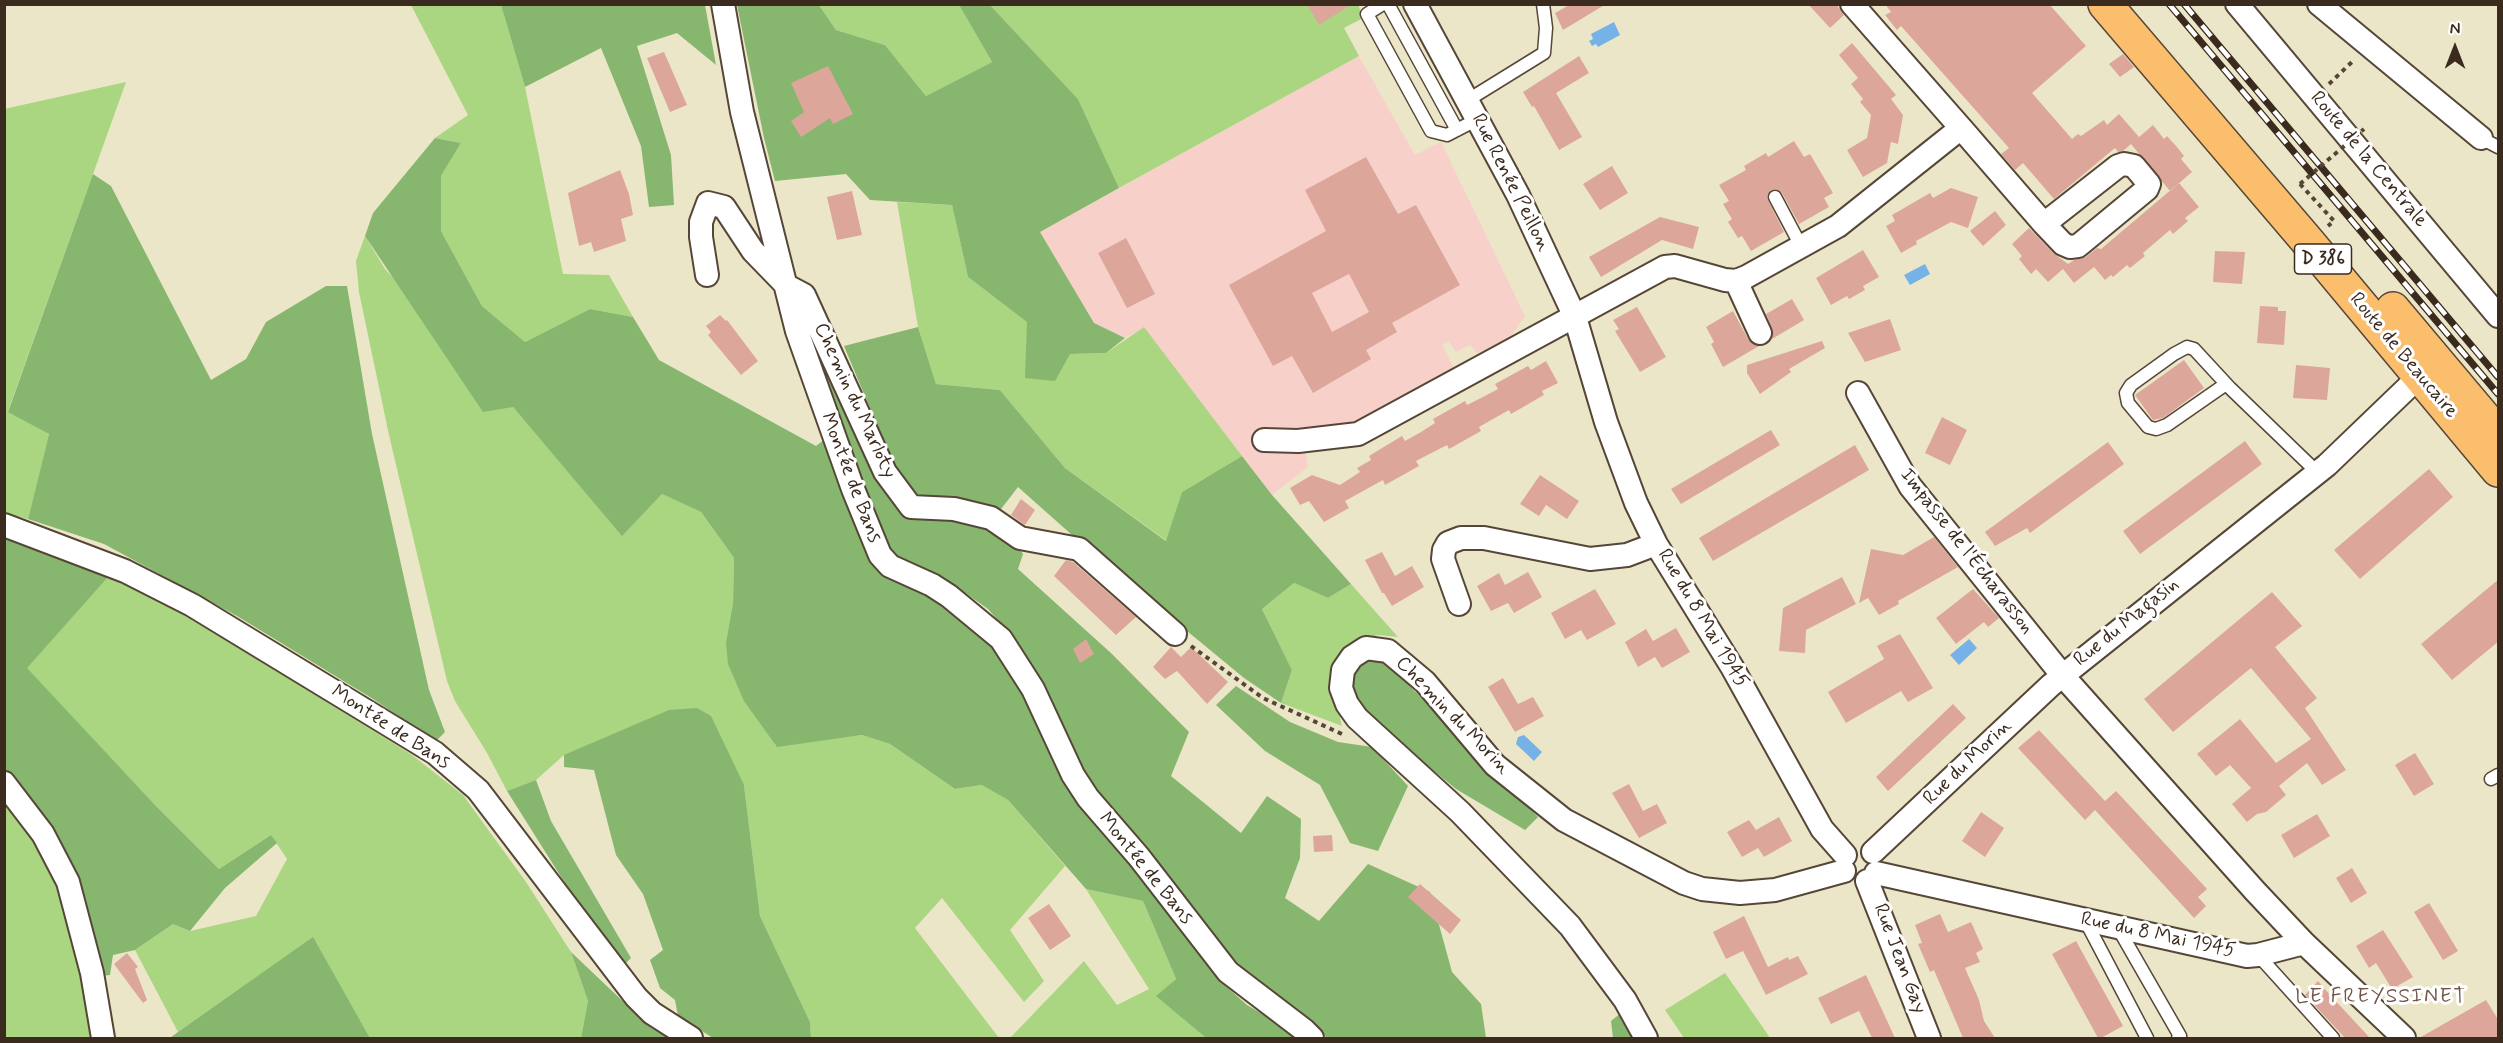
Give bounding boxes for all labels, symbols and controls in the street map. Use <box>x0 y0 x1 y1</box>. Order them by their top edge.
north arrow <box>2425 18 2485 78</box>
text: N <box>2450 19 2460 40</box>
street label: Route de la Centrale <box>2304 87 2432 233</box>
street label: Rue Renée Peillon <box>1465 110 1555 256</box>
road number: D 386 <box>2294 244 2352 274</box>
street label: Route de Beaucaire <box>2343 288 2463 424</box>
street label: Chemin du Marloty <box>807 319 901 483</box>
street label: Montée de Bans <box>814 410 886 546</box>
street label: Impasse de l'Écharasson <box>1894 464 2038 640</box>
street label: Rue du 8 Mai 1945 <box>1651 545 1753 693</box>
street label: Rue du Magasin <box>2070 573 2184 673</box>
street label: Chemin du Morin <box>1390 652 1514 780</box>
street label: Montée de Bans <box>326 681 454 775</box>
street label: Rue du Morin <box>1919 715 2017 811</box>
street label: Montée de Bans <box>1093 808 1197 930</box>
street label: Rue Jean Gay <box>1867 901 1931 1017</box>
street label: Rue du 8 Mai 1945 <box>2078 908 2238 964</box>
district label: LE FREYSSINET <box>2296 985 2466 1011</box>

